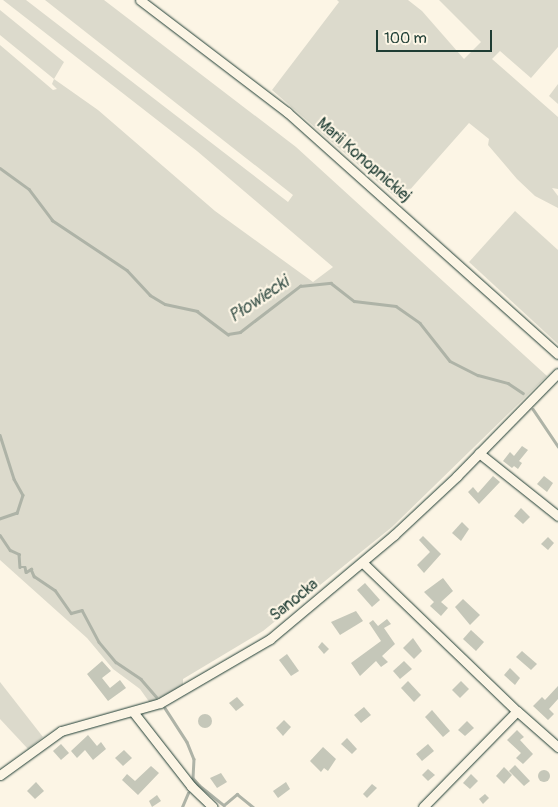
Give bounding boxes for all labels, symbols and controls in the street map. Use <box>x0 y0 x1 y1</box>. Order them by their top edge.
scale bar <box>378 20 494 52</box>
text: 100 m <box>384 29 427 48</box>
street label: Marii Konopnickiej <box>313 114 415 206</box>
water label: Płowiecki <box>225 272 293 328</box>
street label: Sanocka <box>266 575 322 625</box>

